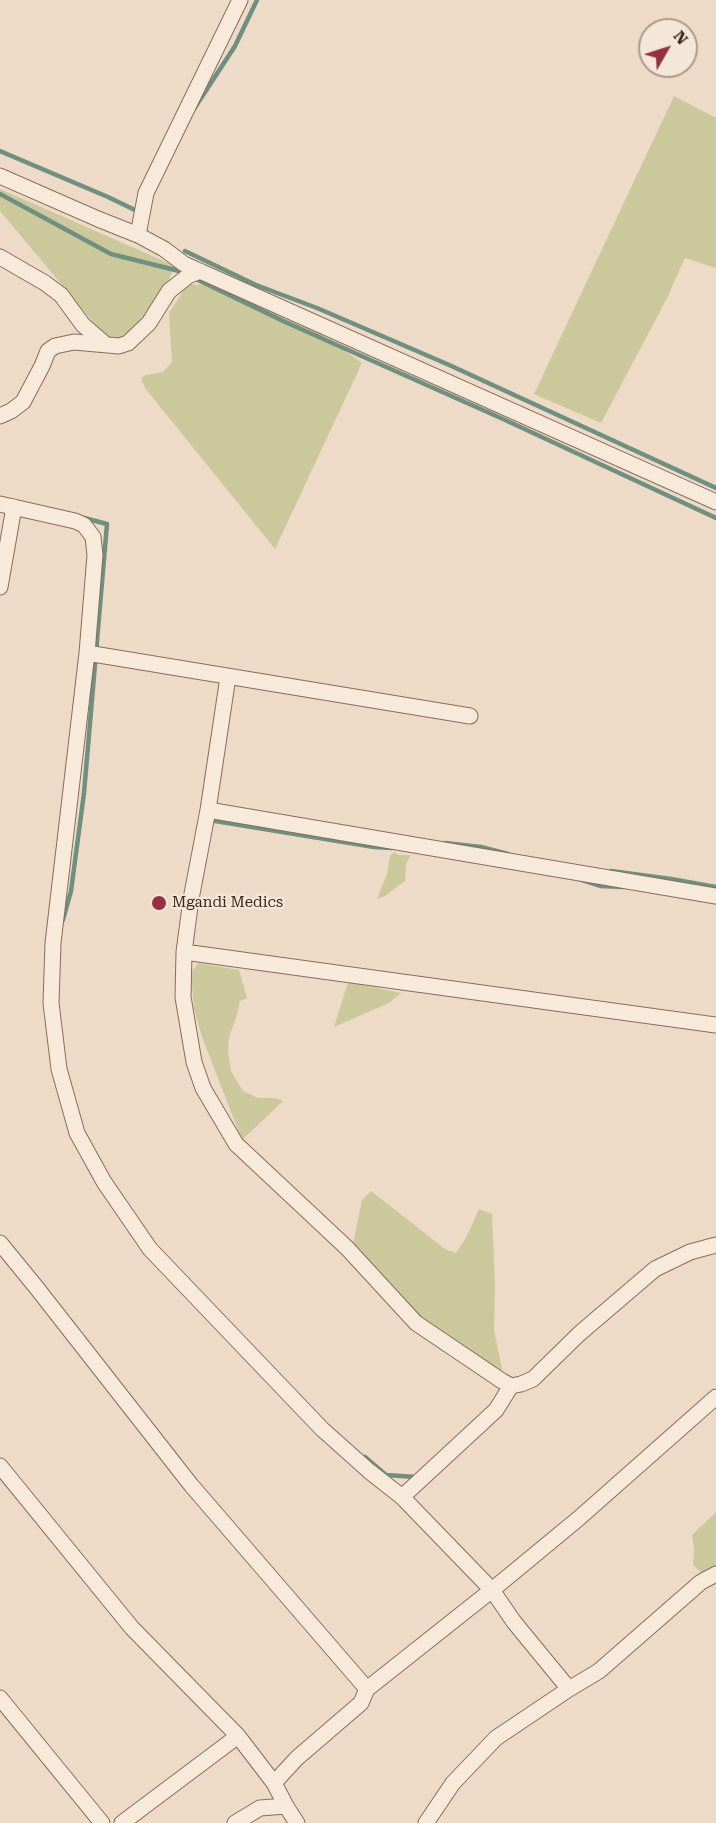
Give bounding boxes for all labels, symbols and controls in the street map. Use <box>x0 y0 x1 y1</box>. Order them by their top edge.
north arrow <box>638 18 698 78</box>
text: N <box>670 27 692 48</box>
marker: Mgandi Medics <box>150 894 168 912</box>
place label: Mgandi Medics <box>172 894 283 912</box>

